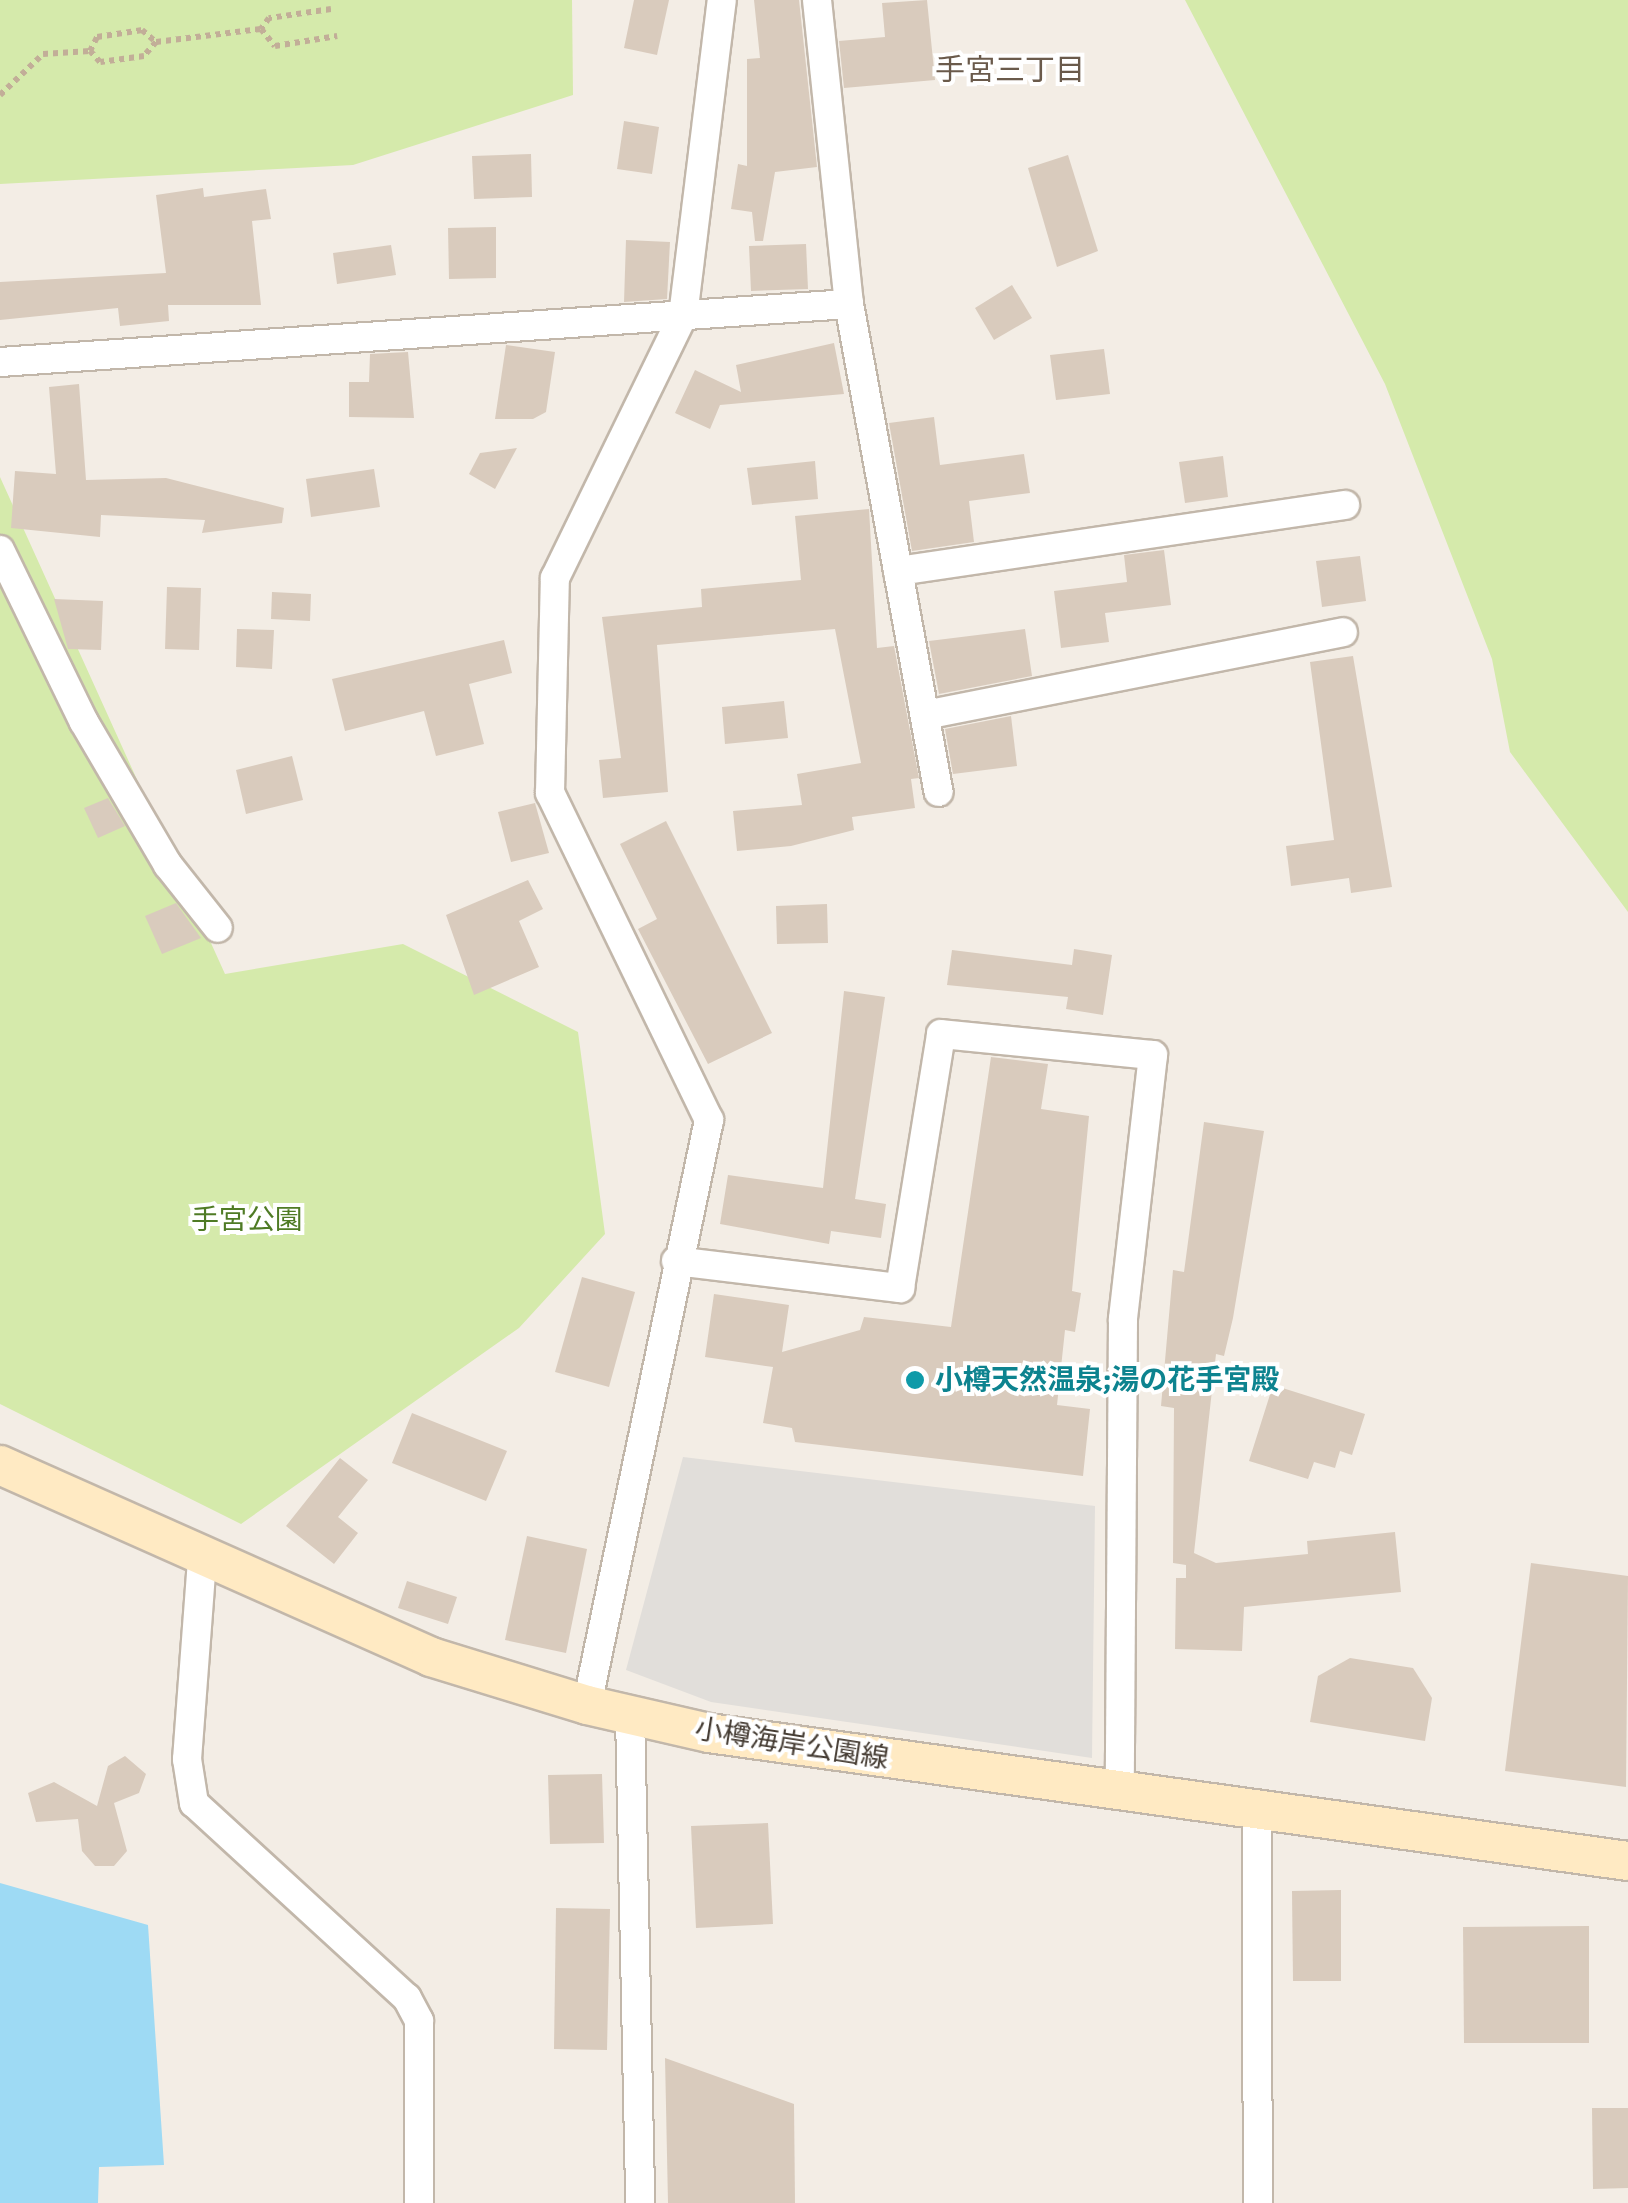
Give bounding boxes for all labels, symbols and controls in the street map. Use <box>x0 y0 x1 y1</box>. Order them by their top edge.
district label: 手宮三丁目 <box>935 53 1085 89</box>
park label: 手宮公園 <box>191 1203 303 1237</box>
place label: 小樽天然温泉;湯の花手宮殿 <box>935 1363 1279 1397</box>
marker: 小樽天然温泉;湯の花手宮殿 <box>904 1369 926 1391</box>
street label: 小樽海岸公園線 <box>693 1712 891 1776</box>

